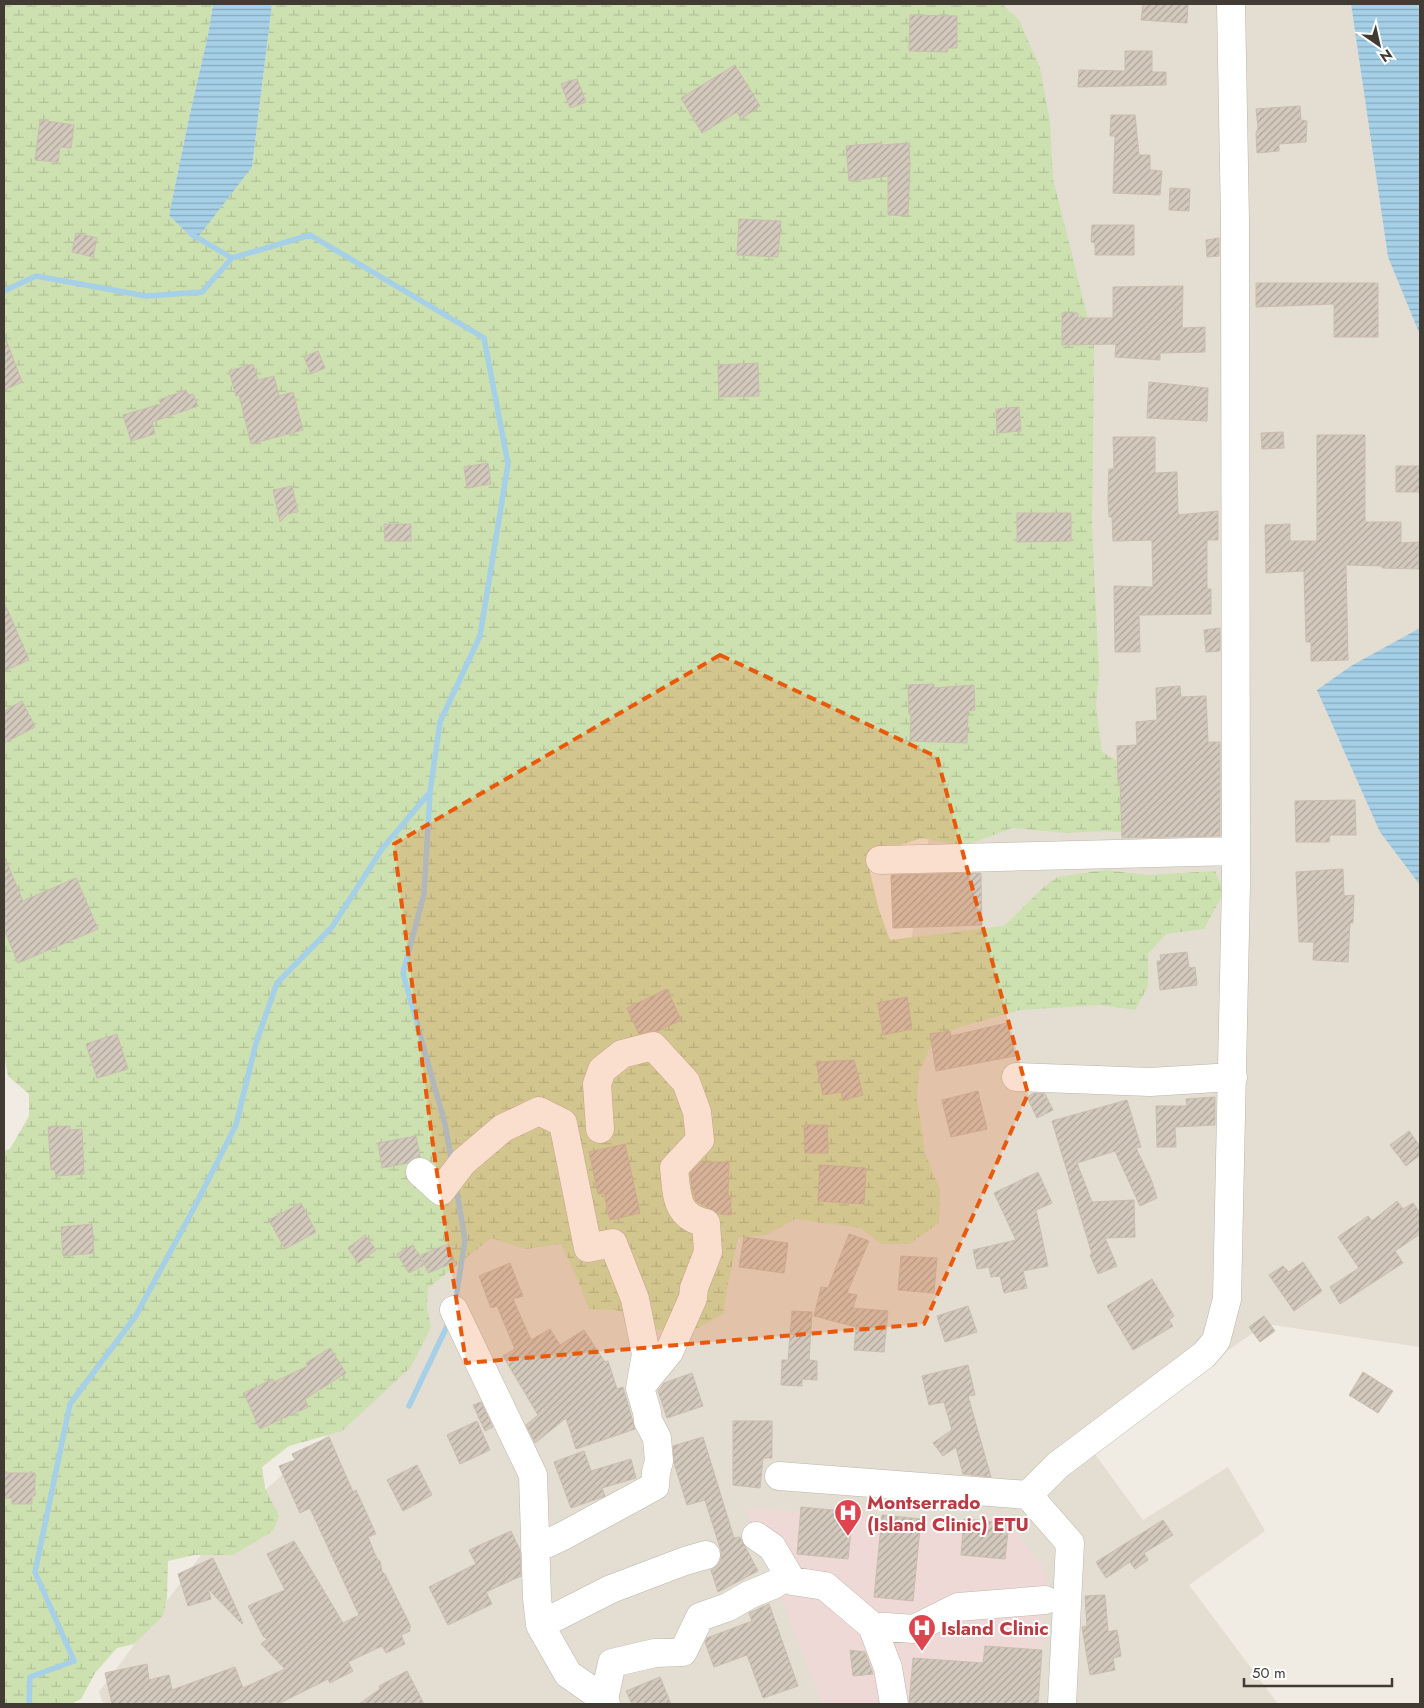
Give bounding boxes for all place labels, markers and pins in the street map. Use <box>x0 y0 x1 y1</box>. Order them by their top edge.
place label: Montserrado (Island Clinic) ETU <box>867 1489 1029 1538</box>
hospital icon: Montserrado (Island Clinic) ETU <box>833 1498 863 1537</box>
hospital icon: Island Clinic <box>907 1613 937 1652</box>
place label: Island Clinic <box>941 1615 1049 1642</box>

